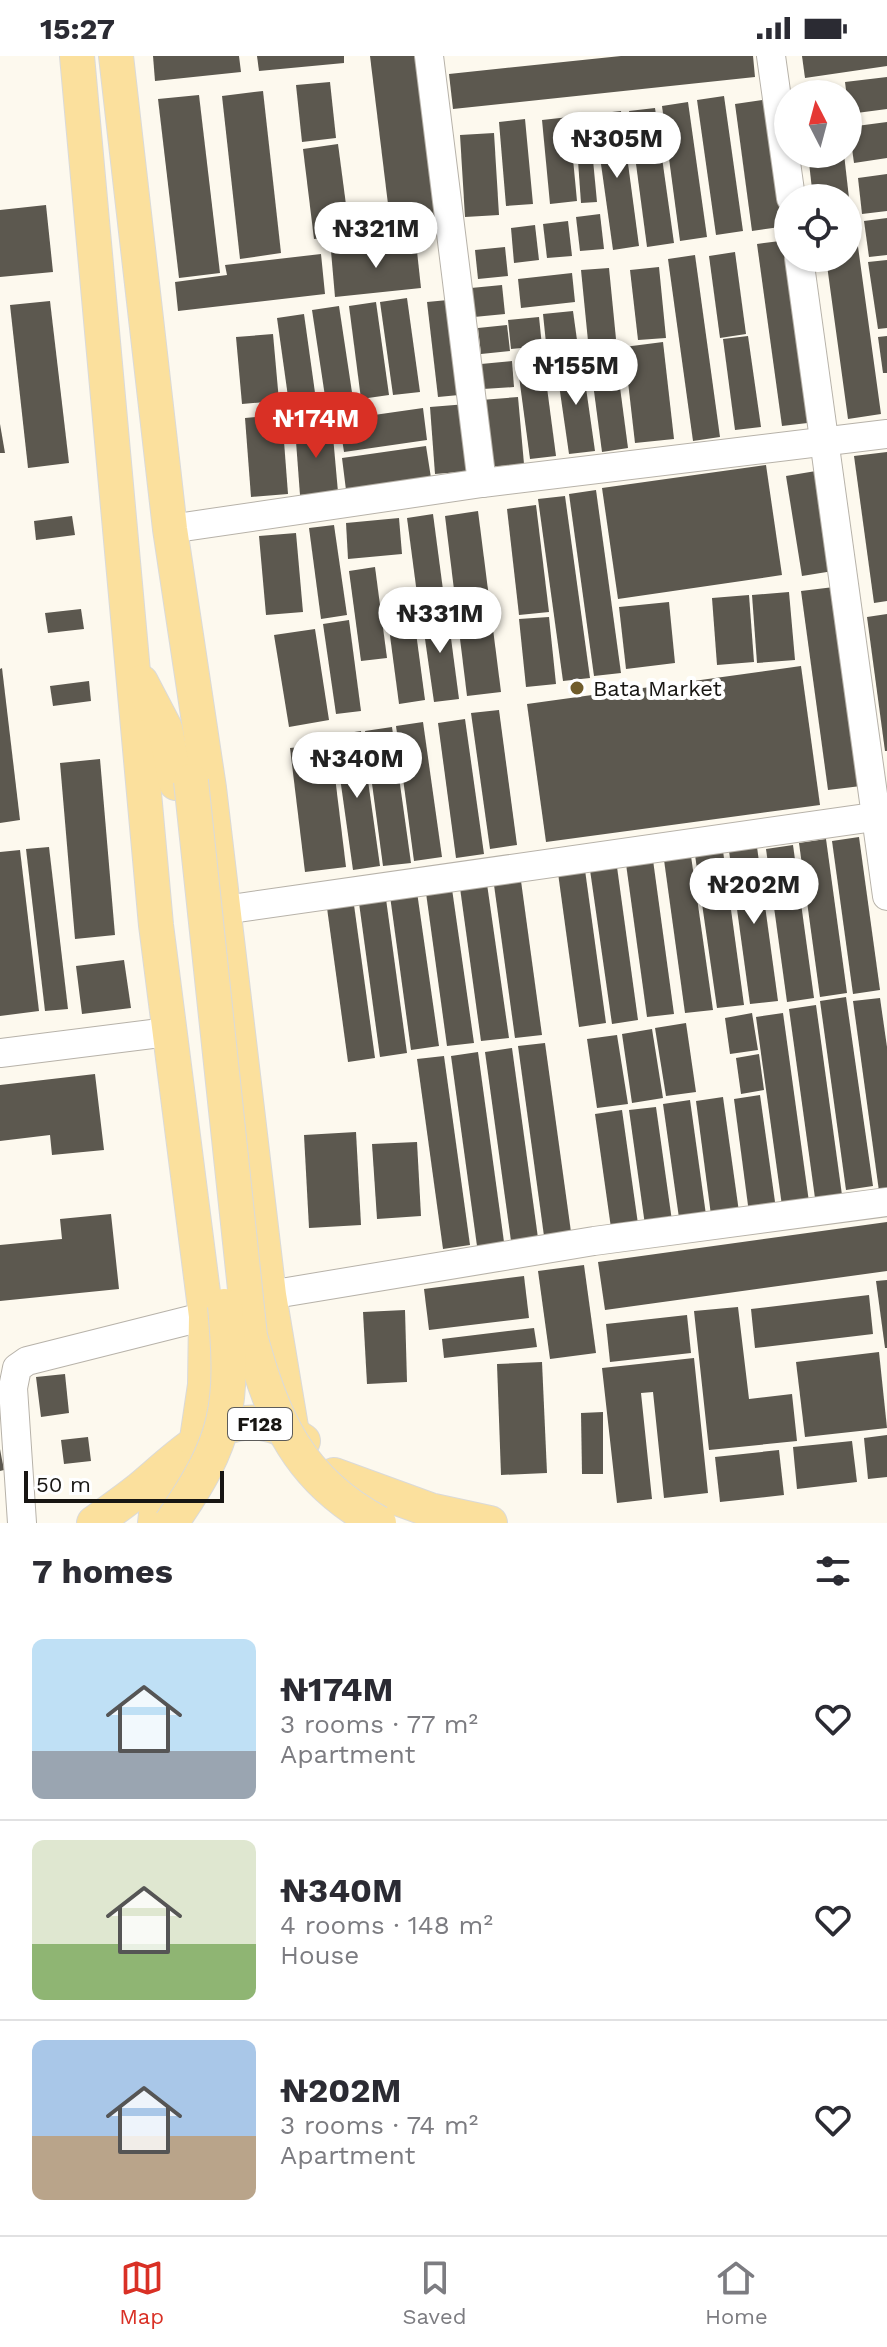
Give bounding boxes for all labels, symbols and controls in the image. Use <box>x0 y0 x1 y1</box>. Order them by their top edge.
text: 15:27 <box>40 11 115 46</box>
north arrow <box>774 80 862 168</box>
map controls <box>774 80 862 272</box>
pin: ₦305M <box>561 112 673 180</box>
text: ₦305M <box>571 123 663 153</box>
button: locate <box>774 184 862 272</box>
pin: ₦321M <box>320 202 432 270</box>
text: ₦321M <box>332 213 420 243</box>
pin: ₦155M <box>520 339 632 407</box>
text: ₦155M <box>533 350 619 380</box>
pin: ₦174M <box>260 392 372 460</box>
text: ₦174M <box>273 403 359 433</box>
pin: ₦331M <box>384 587 496 655</box>
text: ₦331M <box>396 598 484 628</box>
place label: Bata Market <box>593 676 722 701</box>
marker: Bata Market <box>568 679 586 697</box>
pin: ₦340M <box>301 732 413 800</box>
text: ₦340M <box>310 743 404 773</box>
pin: ₦202M <box>698 858 810 926</box>
text: ₦202M <box>708 869 800 899</box>
road number: F128 <box>228 1408 292 1440</box>
scale bar <box>24 1467 224 1503</box>
text: 50 m <box>36 1472 91 1497</box>
icon: filters <box>811 1549 855 1593</box>
text: 7 homes <box>32 1551 173 1591</box>
text: ₦174M <box>280 1669 393 1709</box>
icon: home <box>96 1671 192 1767</box>
icon: heart <box>811 1697 855 1741</box>
text: 3 rooms · 77 m² <box>280 1709 478 1739</box>
text: Apartment <box>280 1739 416 1769</box>
text: ₦340M <box>280 1870 403 1910</box>
icon: home <box>96 1872 192 1968</box>
icon: heart <box>811 1898 855 1942</box>
text: 4 rooms · 148 m² <box>280 1910 493 1940</box>
text: House <box>280 1940 359 1970</box>
text: ₦202M <box>280 2070 401 2110</box>
icon: home <box>96 2072 192 2168</box>
icon: heart <box>811 2098 855 2142</box>
text: 3 rooms · 74 m² <box>280 2110 478 2140</box>
text: Apartment <box>280 2140 416 2170</box>
tab: Map <box>119 2256 164 2329</box>
tab: Saved <box>403 2256 466 2329</box>
tab: Home <box>705 2256 768 2329</box>

